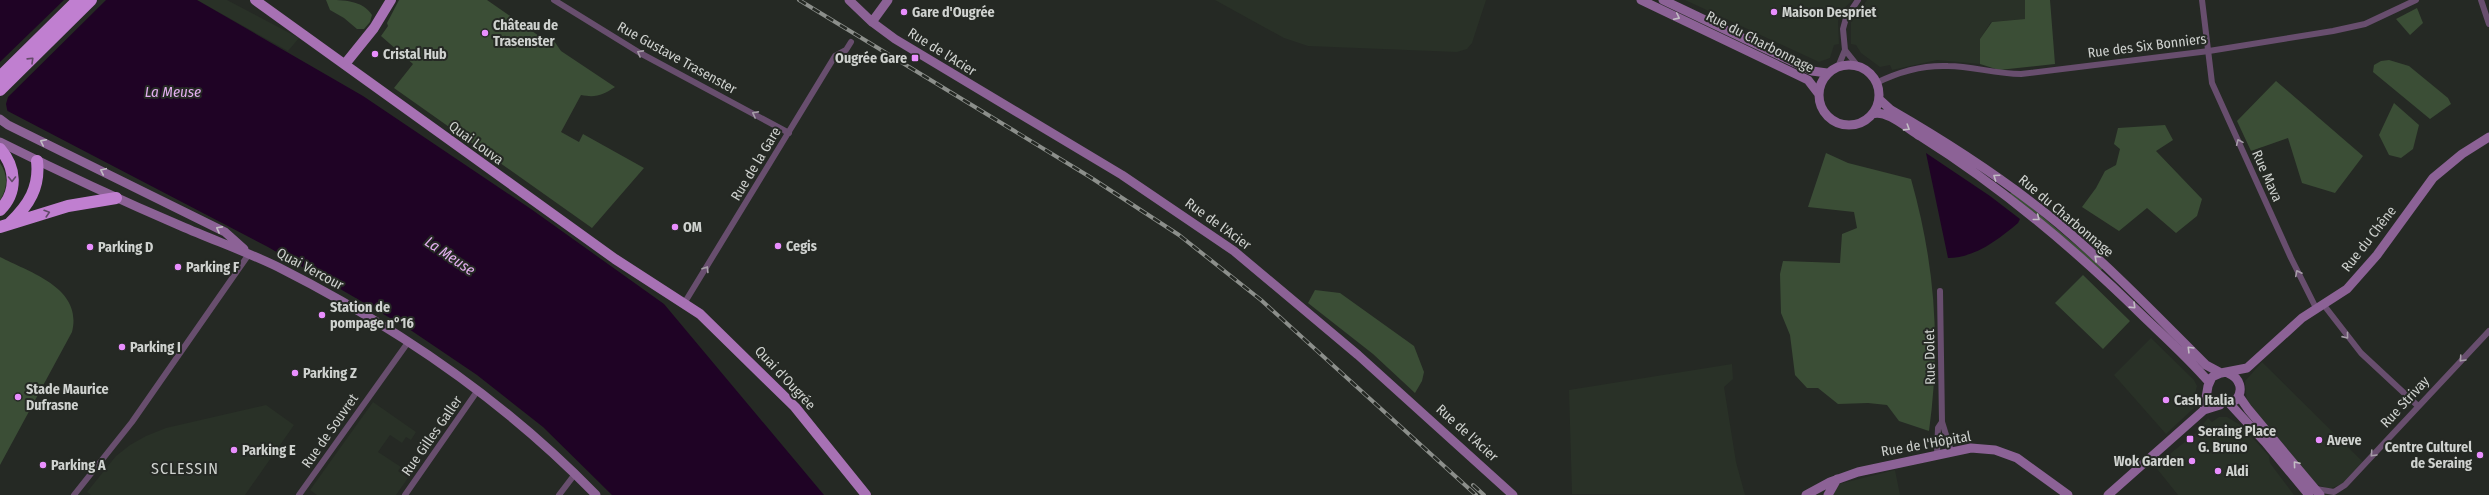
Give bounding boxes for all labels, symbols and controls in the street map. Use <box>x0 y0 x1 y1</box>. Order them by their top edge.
place label: Gare d'Ougrée <box>912 4 995 21</box>
place label: Maison Despriet <box>1782 4 1878 21</box>
marker: Gare d'Ougrée <box>899 7 909 17</box>
street label: Rue du Charbonnage <box>1703 7 1817 77</box>
marker: Maison Despriet <box>1769 7 1779 17</box>
one-way arrow <box>1672 12 1680 20</box>
place label: Château de Trasenster <box>493 17 558 50</box>
street label: Rue Gustave Trasenster <box>614 18 740 98</box>
street label: Rue de l'Acier <box>905 24 979 80</box>
marker: Château de Trasenster <box>480 28 490 38</box>
street label: Rue des Six Bonniers <box>2087 30 2207 62</box>
place label: Cristal Hub <box>383 46 447 63</box>
marker: Cristal Hub <box>370 49 380 59</box>
one-way arrow <box>637 50 644 57</box>
place label: Ougrée Gare <box>835 50 907 67</box>
marker: Ougrée Gare <box>910 53 920 63</box>
one-way arrow <box>26 57 34 65</box>
water label: La Meuse <box>145 83 201 101</box>
one-way arrow <box>752 112 759 119</box>
street label: Quai Louva <box>445 118 507 169</box>
street label: Rue de la Gare <box>727 124 785 204</box>
one-way arrow <box>1903 124 1910 131</box>
one-way arrow <box>39 139 47 147</box>
one-way arrow <box>2235 139 2243 146</box>
street label: Rue Mava <box>2248 148 2286 205</box>
one-way arrow <box>100 168 107 176</box>
street label: Rue du Charbonnage <box>2015 171 2117 261</box>
one-way arrow <box>1994 175 2001 182</box>
one-way arrow <box>8 176 17 182</box>
street label: Rue de l'Acier <box>1182 194 1254 254</box>
street label: Rue du Chêne <box>2338 203 2400 275</box>
one-way arrow <box>43 209 50 218</box>
one-way arrow <box>2032 213 2039 220</box>
place label: OM <box>683 219 702 236</box>
marker: OM <box>670 222 680 232</box>
one-way arrow <box>216 226 223 234</box>
water label: La Meuse <box>422 233 478 279</box>
place label: Cegis <box>786 238 817 255</box>
place label: Parking D <box>98 239 153 256</box>
marker: Cegis <box>773 241 783 251</box>
marker: Parking D <box>85 242 95 252</box>
street label: Quai Vercour <box>274 244 346 294</box>
one-way arrow <box>2094 256 2102 263</box>
place label: Parking F <box>186 259 240 276</box>
marker: Parking F <box>173 262 183 272</box>
one-way arrow <box>701 266 708 273</box>
one-way arrow <box>2295 270 2303 278</box>
place label: Station de pompage n°16 <box>330 299 414 332</box>
one-way arrow <box>2128 301 2136 309</box>
marker: Station de pompage n°16 <box>317 310 327 320</box>
street label: Rue Dolet <box>1921 329 1939 385</box>
one-way arrow <box>2341 331 2348 338</box>
place label: Parking I <box>130 339 181 356</box>
marker: Parking I <box>117 342 127 352</box>
street label: Quai d'Ougrée <box>751 343 819 414</box>
one-way arrow <box>2187 347 2195 354</box>
one-way arrow <box>2460 355 2467 362</box>
place label: Parking Z <box>303 365 357 382</box>
marker: Parking Z <box>290 368 300 378</box>
street label: Rue Strivay <box>2377 372 2434 431</box>
place label: Stade Maurice Dufrasne <box>26 381 109 414</box>
street label: Rue de Souvret <box>298 390 362 471</box>
marker: Stade Maurice Dufrasne <box>13 392 23 402</box>
place label: Cash Italia <box>2174 392 2234 409</box>
street label: Rue Gilles Galler <box>398 393 466 479</box>
marker: Cash Italia <box>2161 395 2171 405</box>
street label: Rue de l'Acier <box>1433 401 1502 465</box>
place label: Seraing Place G. Bruno <box>2198 423 2276 456</box>
street label: Rue de l'Hôpital <box>1880 428 1973 460</box>
place label: Aveve <box>2326 432 2362 449</box>
marker: Seraing Place G. Bruno <box>2185 434 2195 444</box>
marker: Aveve <box>2314 435 2324 445</box>
place label: Centre Culturel de Seraing <box>2385 439 2472 472</box>
place label: Parking E <box>242 442 296 459</box>
marker: Parking E <box>229 445 239 455</box>
one-way arrow <box>2371 449 2378 457</box>
marker: Centre Culturel de Seraing <box>2475 450 2485 460</box>
place label: Wok Garden <box>2114 453 2184 470</box>
marker: Wok Garden <box>2187 456 2197 466</box>
place label: Parking A <box>51 457 106 474</box>
district label: SCLESSIN <box>151 459 219 478</box>
marker: Parking A <box>38 460 48 470</box>
one-way arrow <box>2293 462 2300 469</box>
place label: Aldi <box>2225 463 2249 480</box>
marker: Aldi <box>2213 466 2223 476</box>

